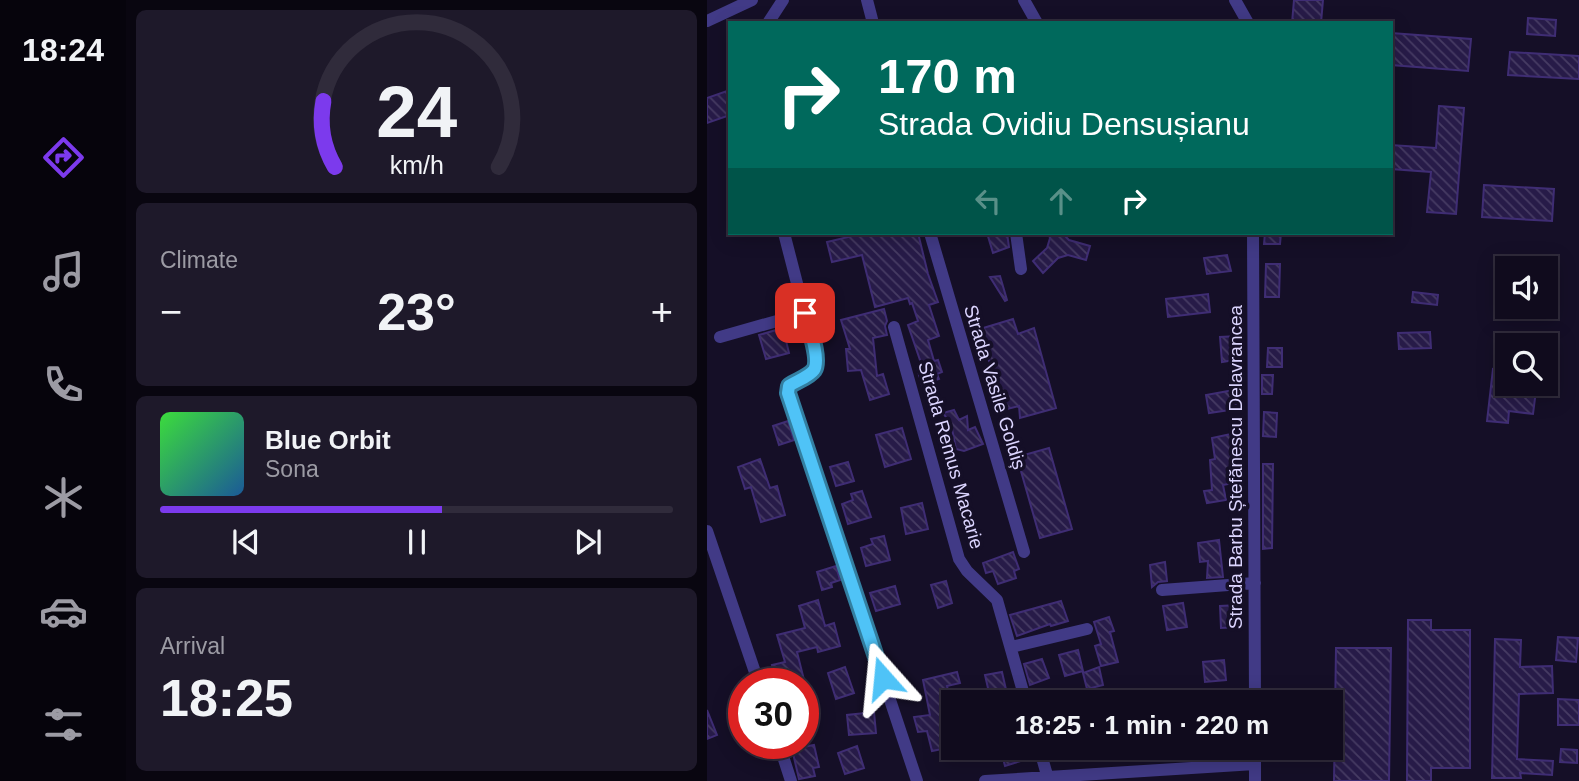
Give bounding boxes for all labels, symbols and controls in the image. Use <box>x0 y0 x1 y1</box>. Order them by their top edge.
text: 18:24 <box>22 32 104 68</box>
icon: right <box>763 49 854 140</box>
text: 170 m <box>878 49 1017 103</box>
text: 24 <box>376 72 457 153</box>
text: Strada Ovidiu Densușianu <box>878 106 1250 142</box>
icon: directions <box>39 133 88 182</box>
text: km/h <box>389 151 444 179</box>
icon: left <box>969 182 1007 220</box>
icon: ahead <box>1042 182 1080 220</box>
icon: right <box>1115 182 1153 220</box>
icon: music <box>39 247 88 296</box>
text: Climate <box>160 247 238 273</box>
map controls <box>1495 256 1558 396</box>
button: sound <box>1495 256 1558 319</box>
text: 23° <box>377 283 456 341</box>
pin <box>775 283 835 343</box>
text: − <box>160 291 182 333</box>
text: + <box>651 291 673 333</box>
icon: arrive <box>786 294 824 332</box>
street label: Strada Vasile Goldiș <box>960 302 1030 472</box>
street label: Strada Barbu Ștefănescu Delavrancea <box>1225 304 1246 629</box>
button: search <box>1495 333 1558 396</box>
street label: Strada Remus Macarie <box>914 359 988 551</box>
icon: phone <box>39 360 88 409</box>
text: Blue Orbit <box>265 425 391 455</box>
text: Sona <box>265 456 319 482</box>
icon: climate <box>39 473 88 522</box>
icon: previous <box>227 523 265 561</box>
icon: pause <box>398 523 436 561</box>
icon: next <box>569 523 607 561</box>
icon: car <box>39 587 88 636</box>
text: Arrival <box>160 633 225 659</box>
position arrow <box>846 641 920 715</box>
speed limit sign: 30 <box>728 668 819 759</box>
text: 18:25 <box>160 669 293 727</box>
icon: filters <box>39 700 88 749</box>
text: 18:25 · 1 min · 220 m <box>1015 710 1269 740</box>

